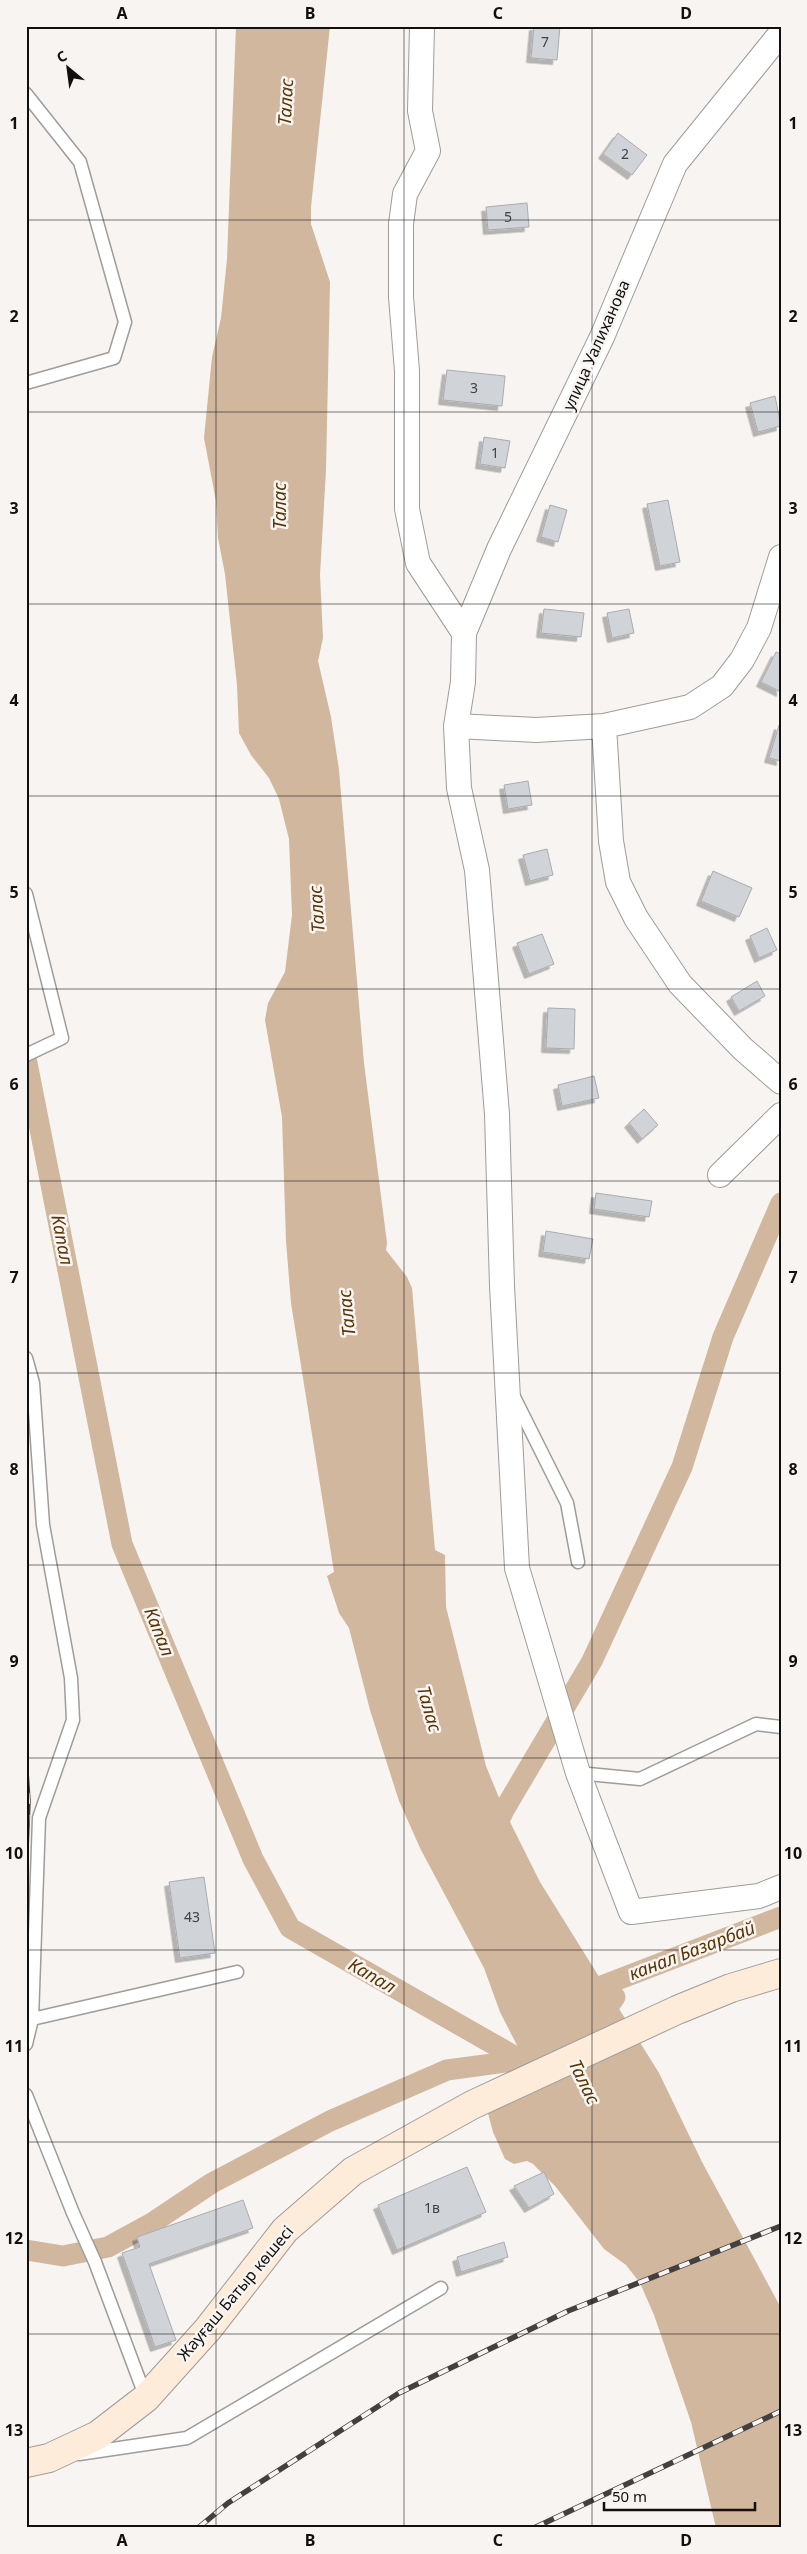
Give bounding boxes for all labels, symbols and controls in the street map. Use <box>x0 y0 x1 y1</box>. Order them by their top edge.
text: A <box>116 2 128 24</box>
text: B <box>305 2 315 24</box>
text: C <box>493 2 503 24</box>
text: D <box>680 2 692 24</box>
house number: 7 <box>541 32 549 51</box>
north arrow <box>42 42 92 92</box>
text: С <box>53 46 70 67</box>
water label: Талас <box>272 77 298 126</box>
text: 1 <box>9 112 19 134</box>
text: 1 <box>788 112 798 134</box>
house number: 2 <box>621 144 629 163</box>
house number: 5 <box>504 207 512 226</box>
street label: улица Уалиханова <box>557 276 635 414</box>
text: 2 <box>9 305 19 327</box>
text: 2 <box>788 305 798 327</box>
house number: 3 <box>470 378 478 397</box>
house number: 1 <box>491 443 499 462</box>
water label: Талас <box>267 482 291 530</box>
text: 3 <box>9 497 19 519</box>
text: 3 <box>788 497 798 519</box>
text: 4 <box>9 689 19 711</box>
text: 4 <box>788 689 798 711</box>
text: 5 <box>9 881 19 903</box>
text: 5 <box>788 881 798 903</box>
water label: Талас <box>302 884 330 933</box>
text: 6 <box>9 1073 19 1095</box>
text: 6 <box>788 1073 798 1095</box>
water label: Капал <box>46 1213 80 1267</box>
text: 7 <box>9 1266 19 1288</box>
text: 7 <box>788 1266 798 1288</box>
water label: Талас <box>332 1288 360 1338</box>
text: 8 <box>9 1458 19 1480</box>
text: 8 <box>788 1458 798 1480</box>
water label: Капал <box>139 1604 181 1660</box>
text: 9 <box>9 1650 19 1672</box>
text: 9 <box>788 1650 798 1672</box>
water label: Талас <box>412 1683 448 1735</box>
text: 10 <box>5 1842 23 1864</box>
text: 10 <box>784 1842 802 1864</box>
house number: 43 <box>184 1907 200 1926</box>
water label: канал Базарбай <box>625 1915 758 1985</box>
water label: Капал <box>345 1952 400 1998</box>
text: 11 <box>5 2035 23 2057</box>
text: 11 <box>784 2035 802 2057</box>
water label: Талас <box>564 2055 606 2109</box>
house number: 1в <box>424 2198 440 2217</box>
street label: Жауғаш Батыр көшесі <box>172 2221 298 2365</box>
text: 12 <box>5 2227 23 2249</box>
text: 12 <box>784 2227 802 2249</box>
text: 13 <box>5 2419 23 2441</box>
text: 13 <box>784 2419 802 2441</box>
scale bar <box>604 2479 756 2511</box>
text: 50 m <box>612 2486 647 2506</box>
text: A <box>116 2529 128 2551</box>
text: B <box>305 2529 315 2551</box>
text: C <box>493 2529 503 2551</box>
text: D <box>680 2529 692 2551</box>

